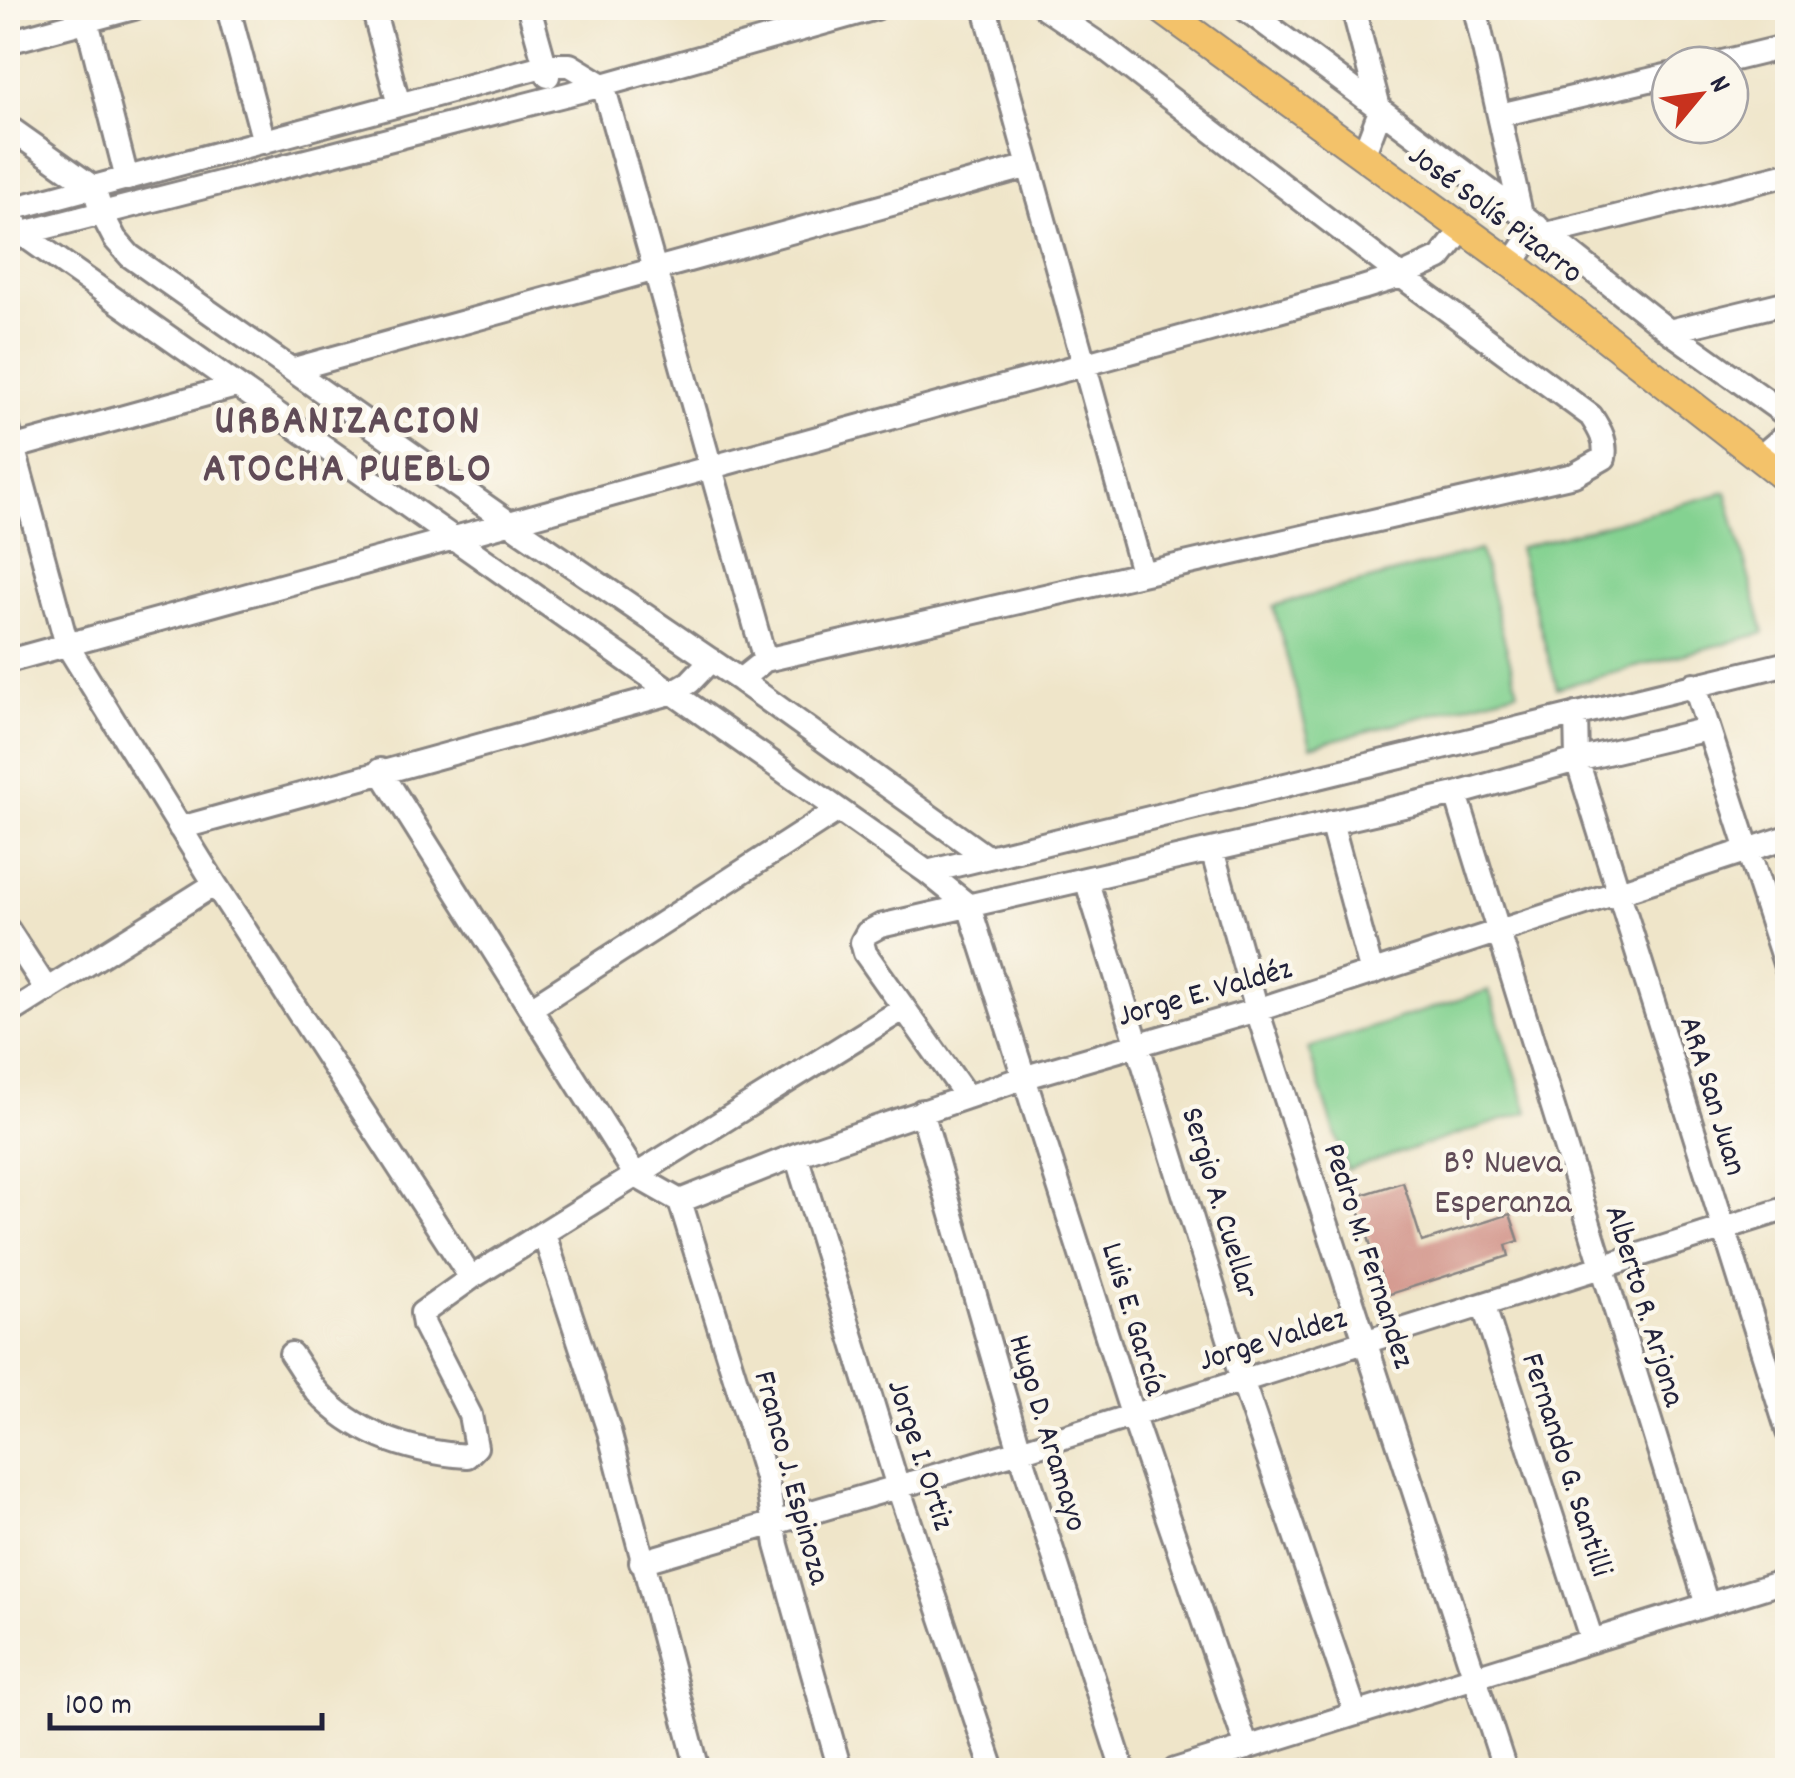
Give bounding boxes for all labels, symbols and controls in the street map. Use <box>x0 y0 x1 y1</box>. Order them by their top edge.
north arrow <box>1650 45 1750 145</box>
text: N <box>1697 70 1738 101</box>
street label: José Solís Pizarro <box>1397 135 1591 297</box>
district label: URBANIZACION ATOCHA PUEBLO <box>203 394 493 502</box>
street label: Jorge E. Valdéz <box>1113 948 1298 1042</box>
street label: ARA San Juan <box>1664 1011 1756 1182</box>
street label: Sergio A. Cuellar <box>1166 1102 1268 1305</box>
street label: Pedro M. Fernandez <box>1308 1138 1424 1375</box>
district label: Bº Nueva Esperanza <box>1434 1140 1572 1230</box>
street label: Alberto R. Arjona <box>1590 1200 1695 1414</box>
street label: Luis E. García <box>1086 1237 1177 1402</box>
street label: Jorge Valdez <box>1194 1298 1353 1386</box>
street label: Hugo D. Aramayo <box>993 1329 1097 1537</box>
street label: Fernando G. Santilli <box>1506 1348 1622 1584</box>
street label: Franco J. Espinoza <box>739 1366 840 1591</box>
street label: Jorge I. Ortiz <box>872 1374 964 1537</box>
scale bar <box>50 1668 322 1730</box>
text: 100 m <box>65 1686 132 1729</box>

